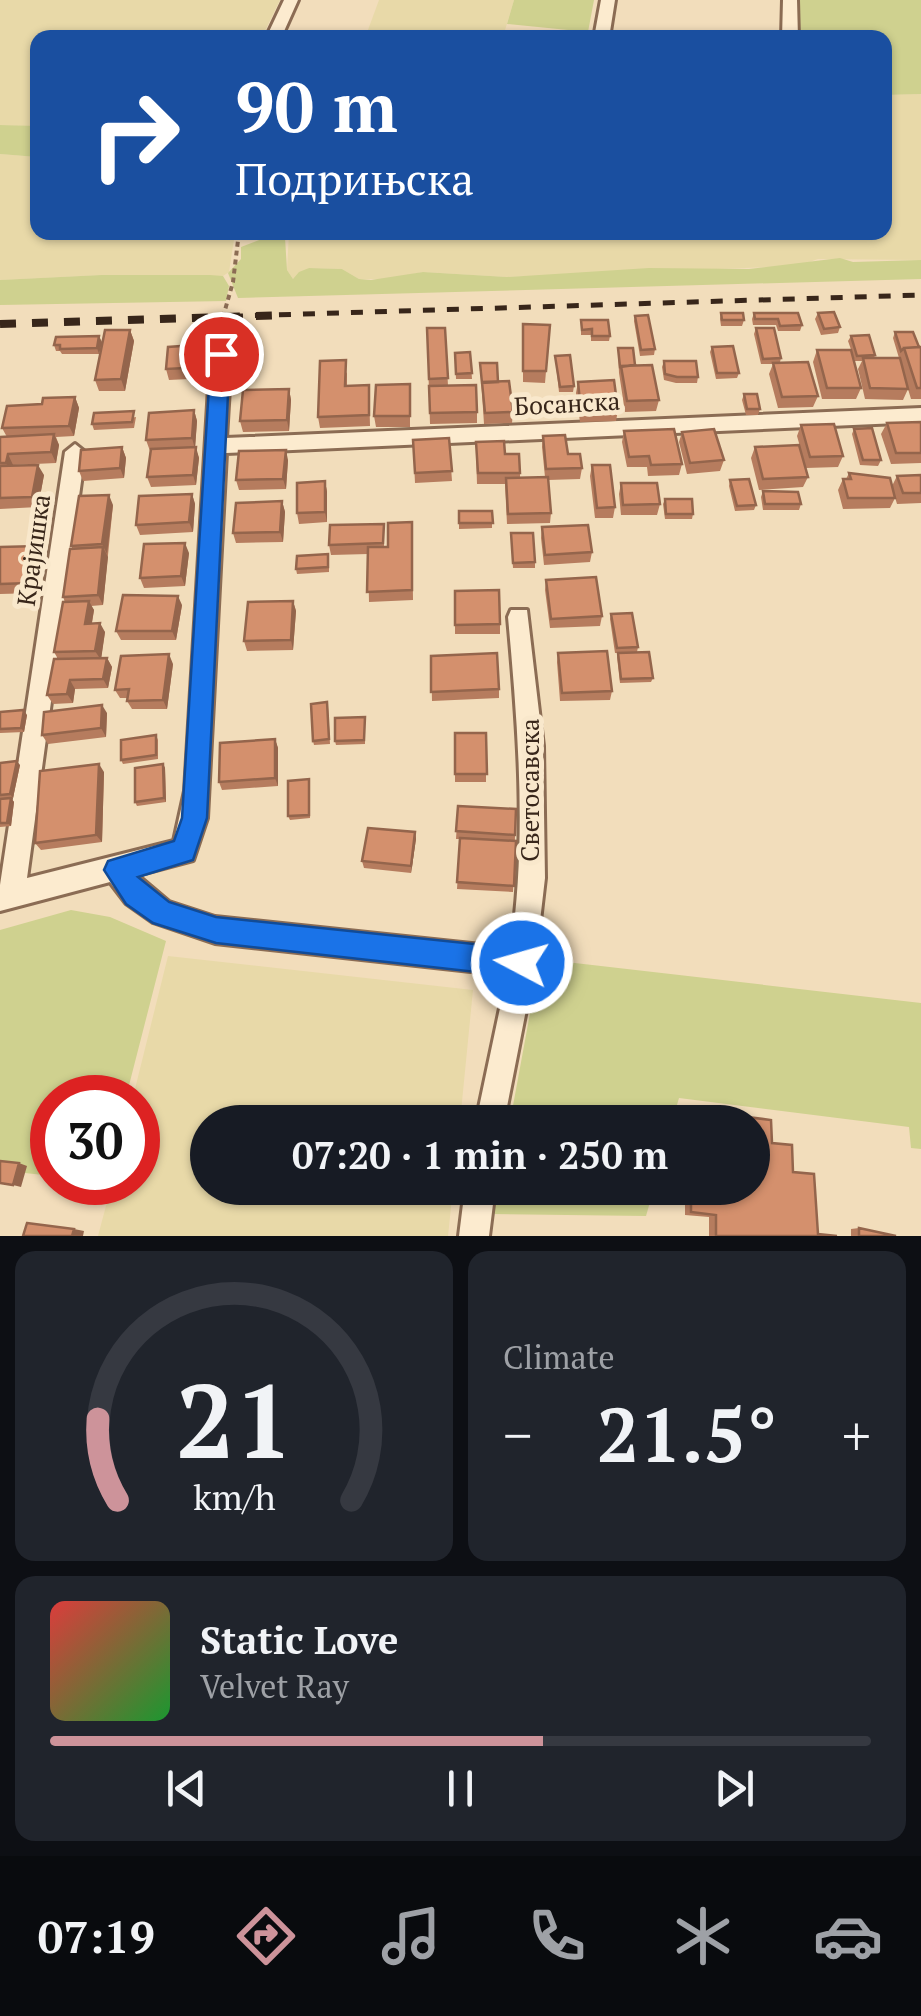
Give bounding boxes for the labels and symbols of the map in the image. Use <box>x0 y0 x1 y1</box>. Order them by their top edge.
pin <box>179 312 264 397</box>
street label: Босанска <box>513 384 621 422</box>
street label: Крајишка <box>9 492 57 608</box>
street label: Светосавска <box>513 718 546 862</box>
position arrow <box>470 911 574 1015</box>
speed limit sign: 30 <box>30 1075 160 1205</box>

